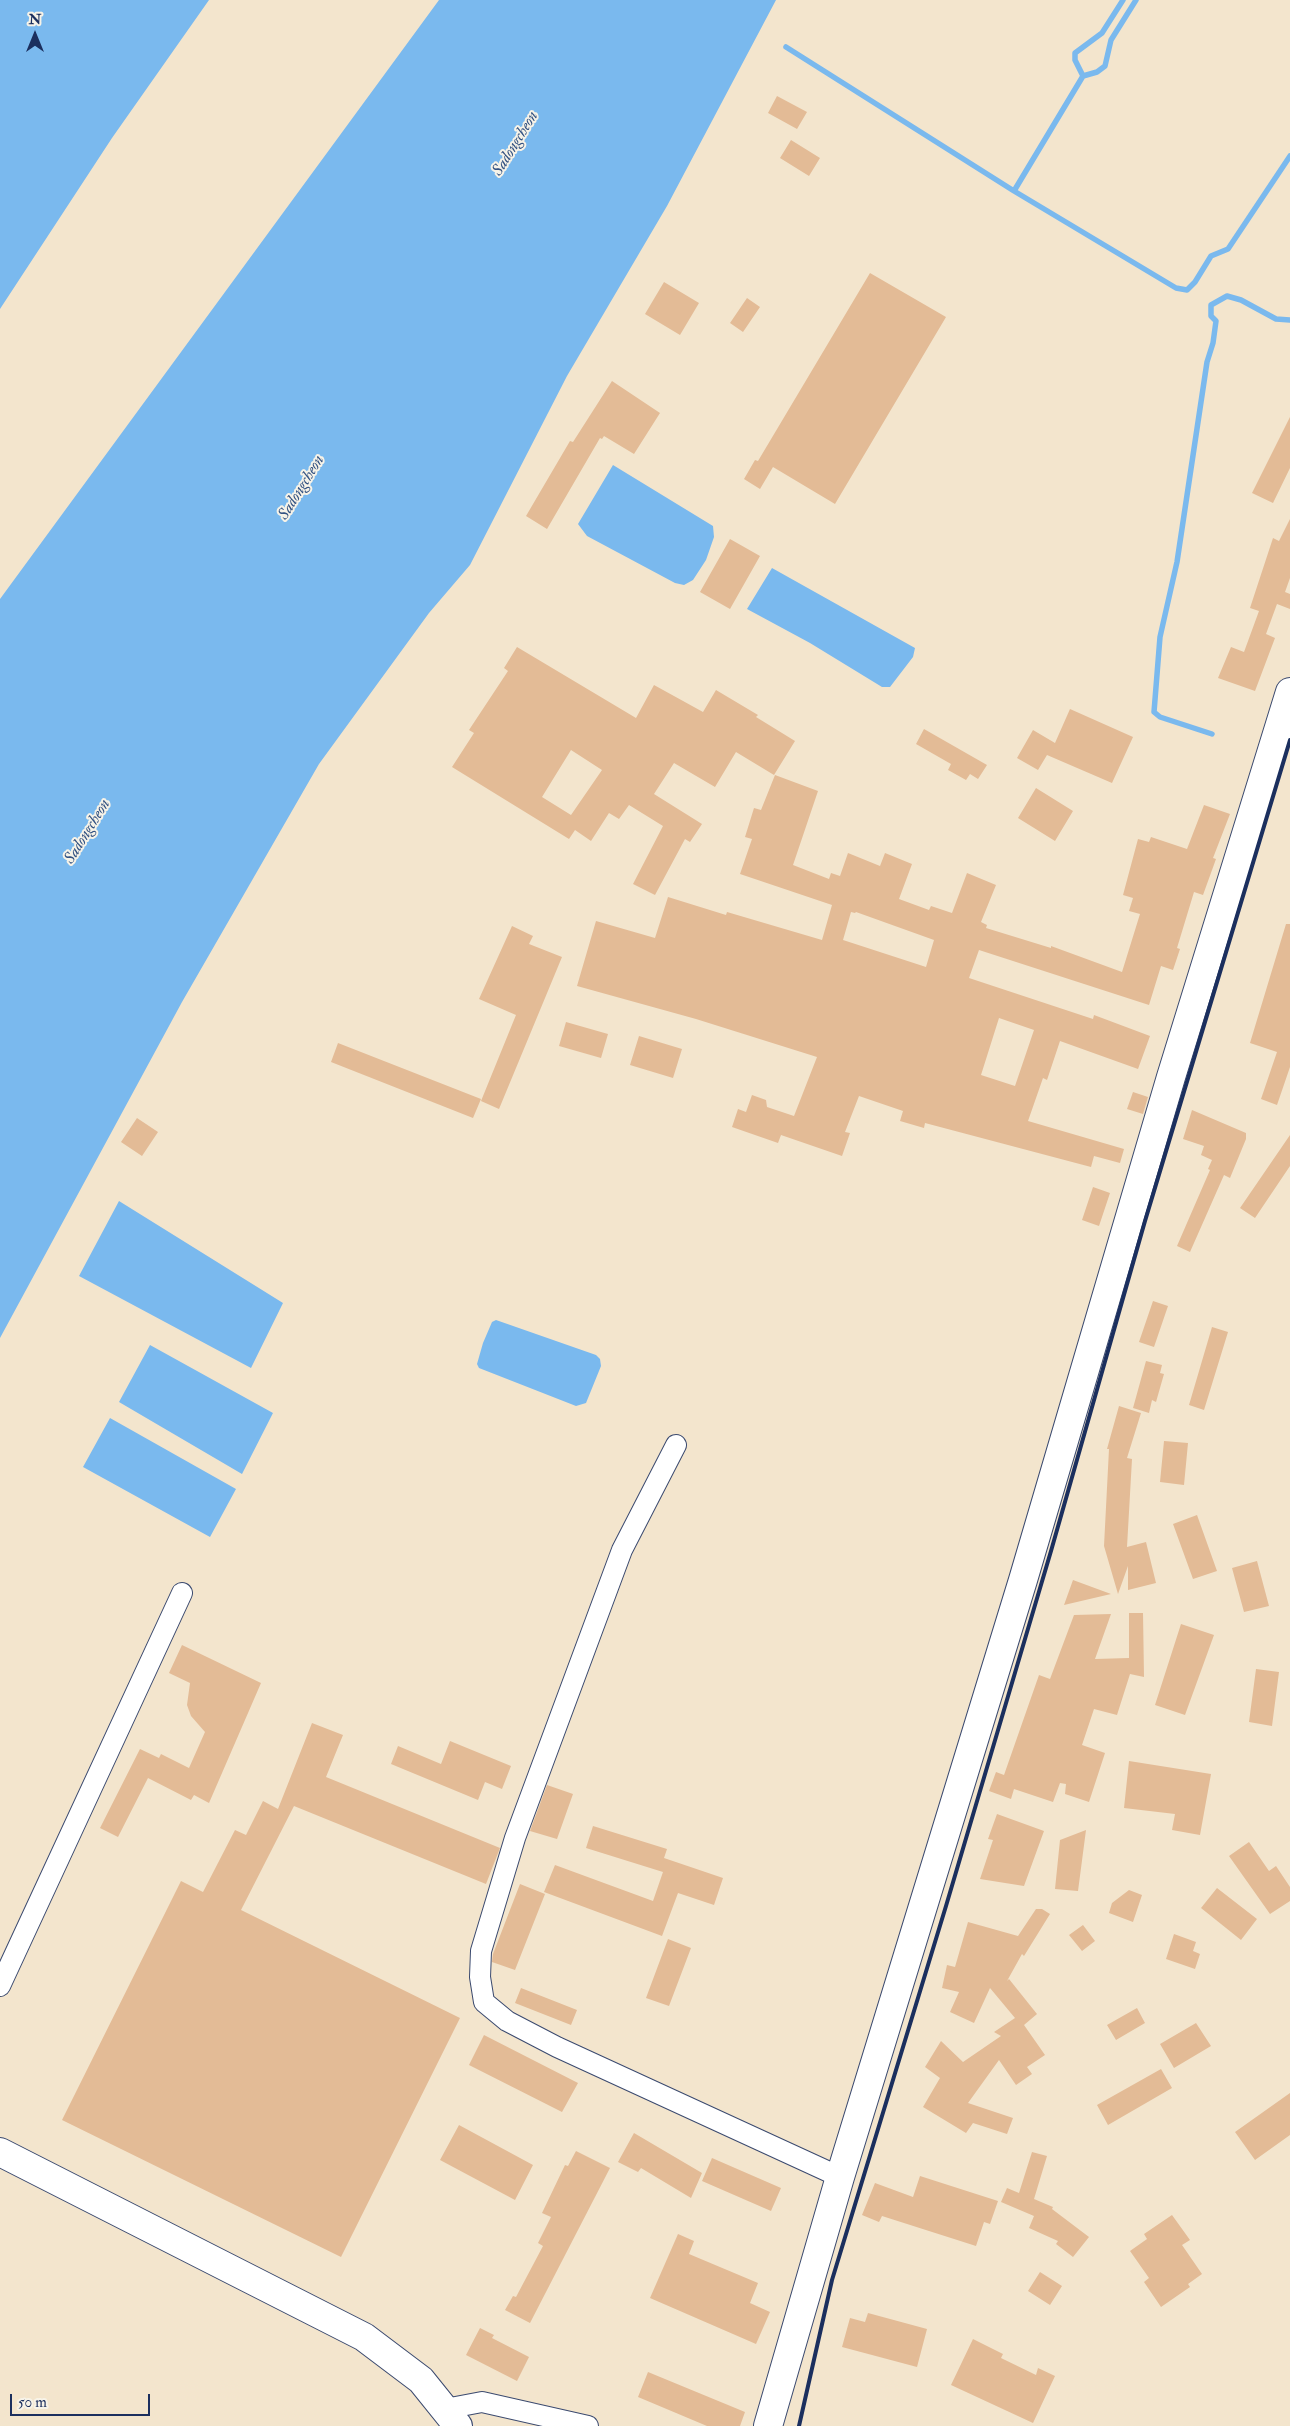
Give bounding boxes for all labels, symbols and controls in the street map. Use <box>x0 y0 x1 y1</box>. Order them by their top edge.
north arrow <box>10 10 60 60</box>
text: N <box>29 11 41 28</box>
water label: Sadongcheon <box>489 108 543 180</box>
water label: Sadongcheon <box>275 452 329 524</box>
water label: Sadongcheon <box>61 796 115 868</box>
scale bar <box>12 2384 152 2416</box>
text: 50 m <box>18 2393 47 2412</box>

